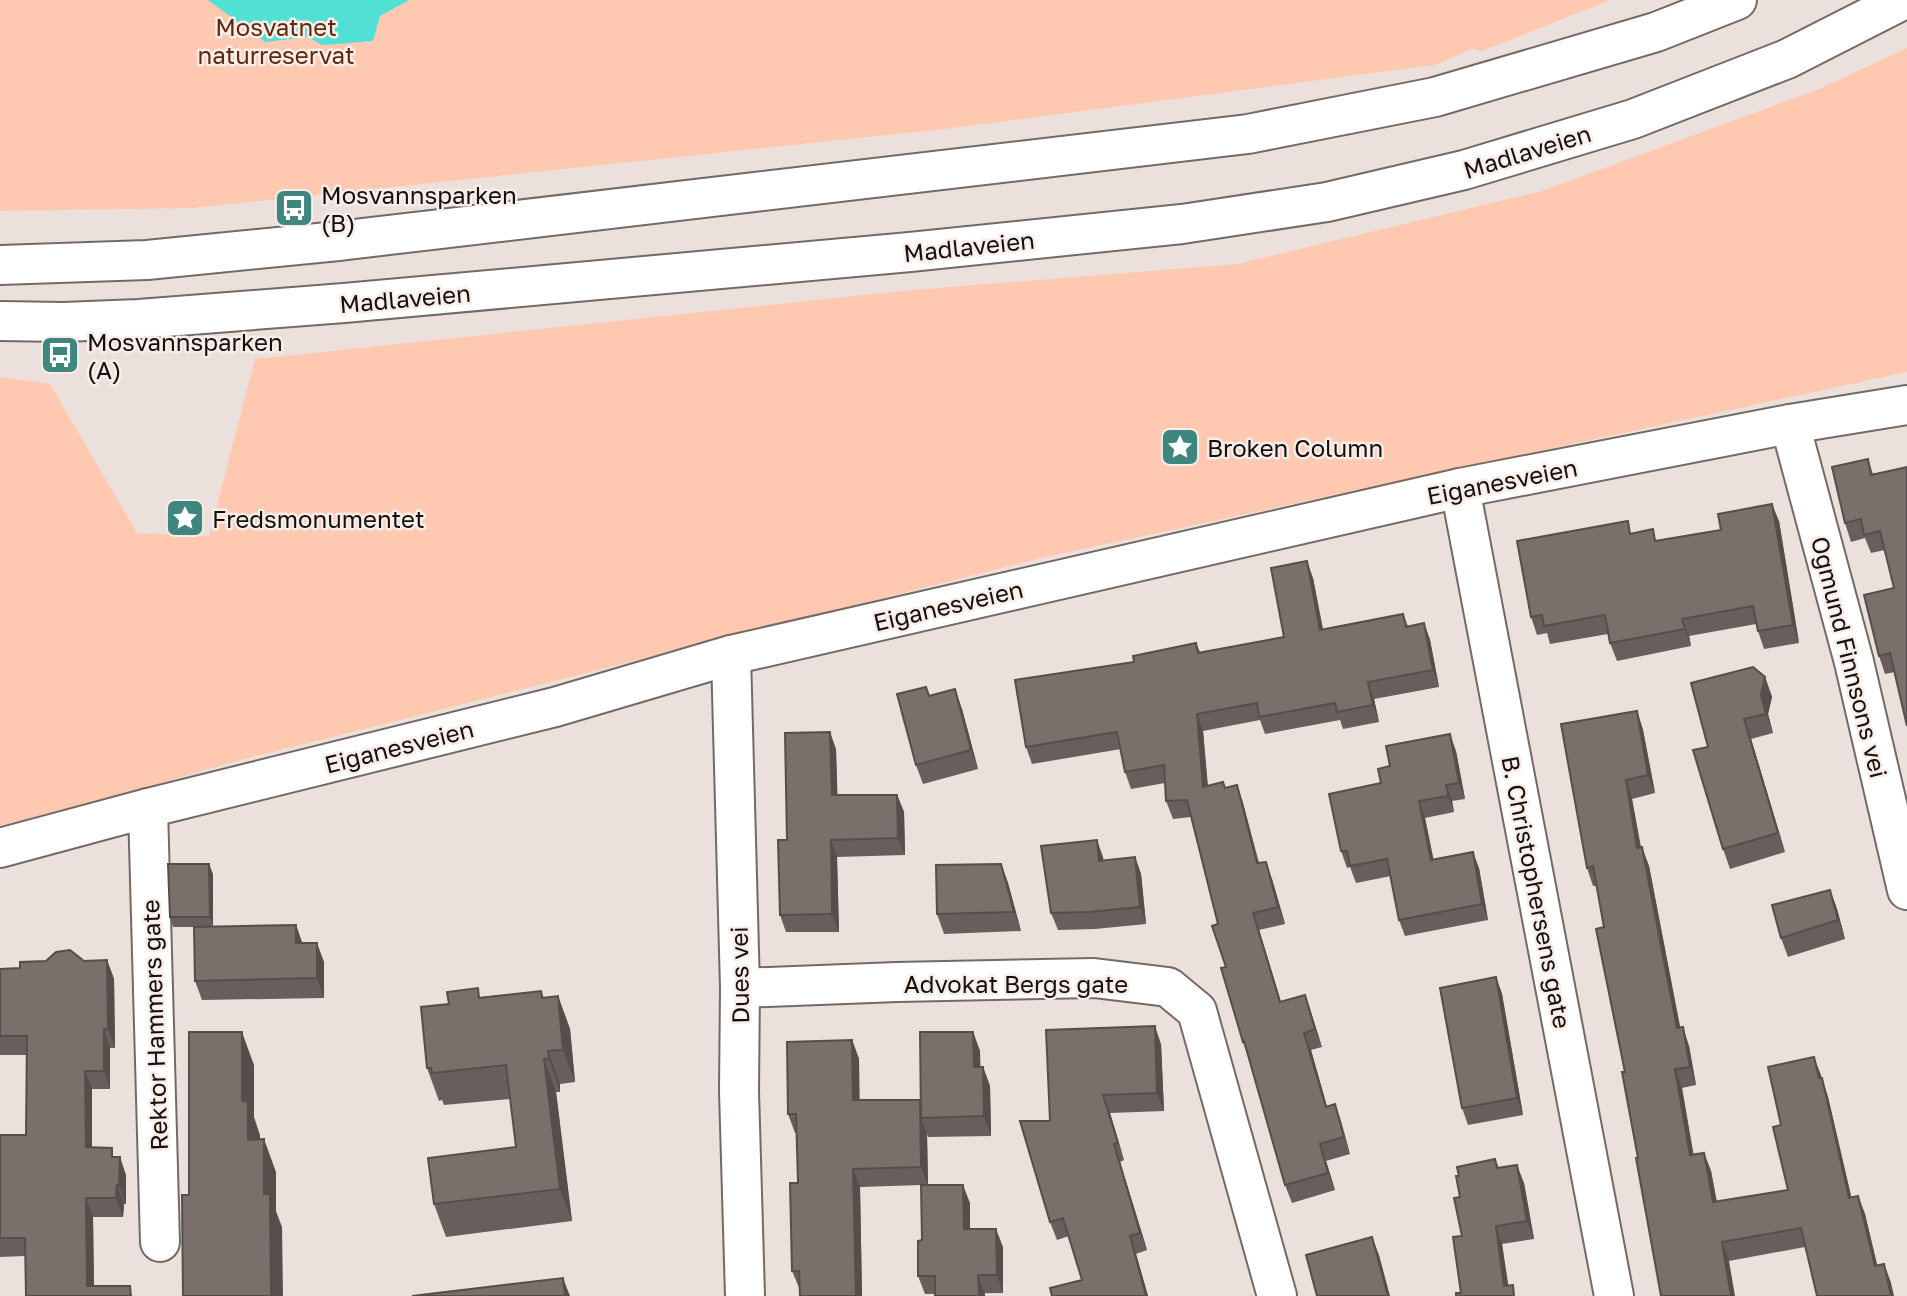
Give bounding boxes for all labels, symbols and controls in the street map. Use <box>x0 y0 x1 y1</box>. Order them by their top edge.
park label: Mosvatnet naturreservat <box>198 12 354 69</box>
street label: Madlaveien <box>1460 118 1594 184</box>
place label: Mosvannsparken (B) <box>321 180 517 237</box>
bus stop icon: Mosvannsparken (B) <box>273 187 315 229</box>
street label: Madlaveien <box>902 225 1036 267</box>
street label: Madlaveien <box>338 278 472 318</box>
place label: Mosvannsparken (A) <box>87 327 283 384</box>
bus stop icon: Mosvannsparken (A) <box>39 334 81 376</box>
place icon: Broken Column <box>1159 426 1201 468</box>
place label: Broken Column <box>1207 433 1383 462</box>
street label: Eiganesveien <box>1424 452 1580 510</box>
place icon: Fredsmonumentet <box>164 497 206 539</box>
place label: Fredsmonumentet <box>212 504 425 533</box>
street label: Ogmund Finnsons vei <box>1806 533 1894 781</box>
street label: Eiganesveien <box>870 574 1026 636</box>
street label: Eiganesveien <box>321 713 477 779</box>
street label: B. Christophersens gate <box>1496 753 1578 1031</box>
street label: Rektor Hammers gate <box>135 899 173 1151</box>
street label: Dues vei <box>724 926 754 1024</box>
street label: Advokat Bergs gate <box>904 969 1128 998</box>

